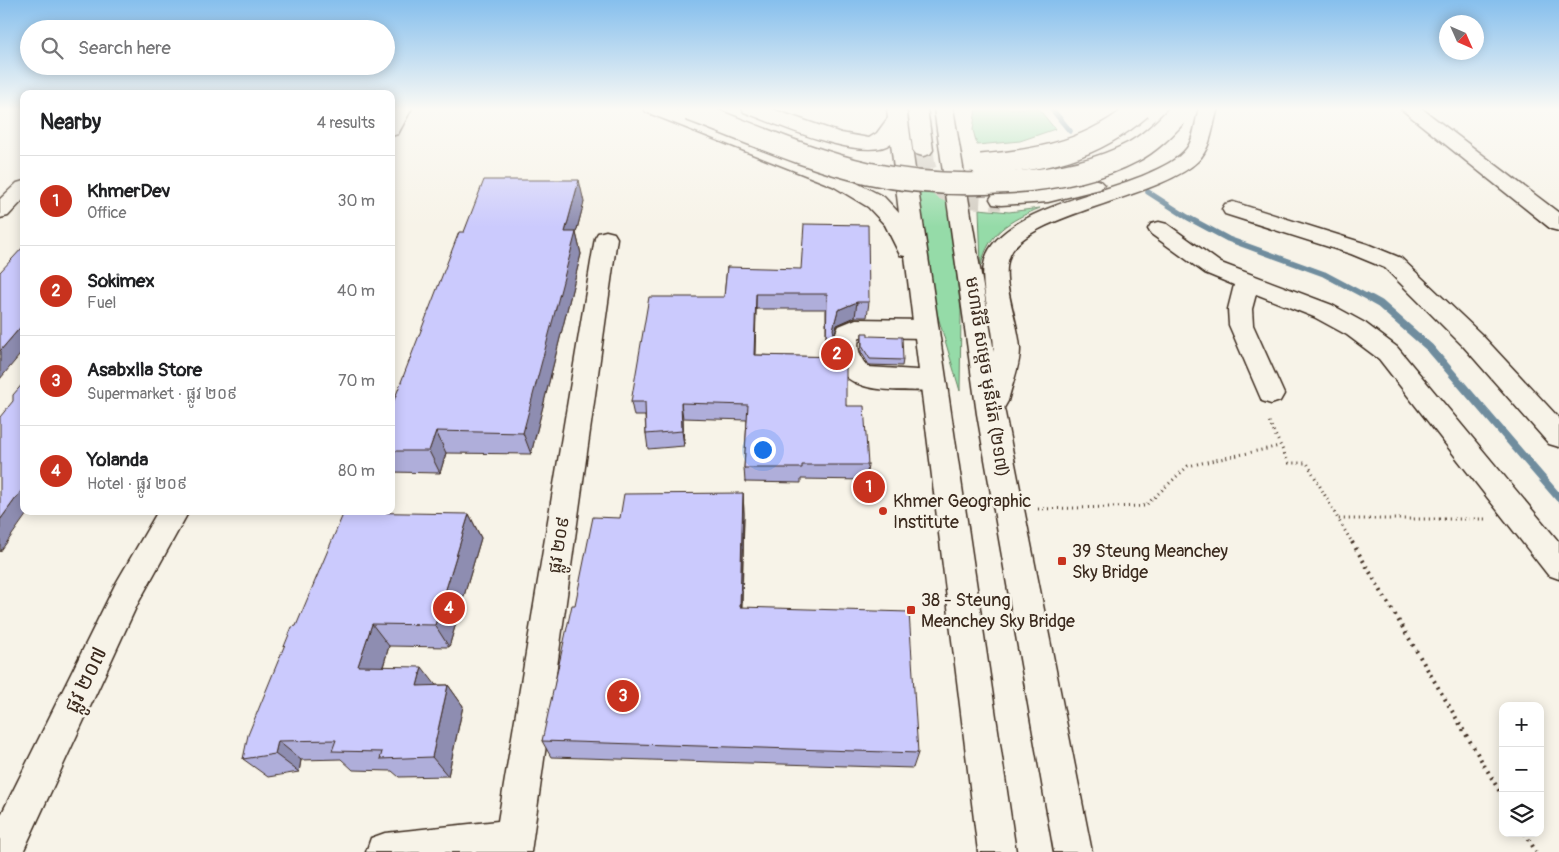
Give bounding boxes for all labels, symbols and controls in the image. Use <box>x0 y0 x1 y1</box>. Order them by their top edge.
north arrow <box>1439 15 1484 60</box>
search box <box>20 20 395 75</box>
icon: search <box>38 34 66 62</box>
text: Search here <box>78 36 171 60</box>
text: Nearby <box>40 109 101 136</box>
text: 4 results <box>317 113 375 133</box>
text: KhmerDev <box>87 179 170 203</box>
text: 1 <box>53 191 59 211</box>
text: 30 m <box>337 191 375 211</box>
text: Office <box>87 203 127 223</box>
text: Sokimex <box>87 269 155 293</box>
street label: មហាវិថី សម្តេច មុនីរ៉េត (២១៧) <box>959 275 1015 479</box>
text: 2 <box>52 281 60 301</box>
text: 40 m <box>337 281 375 301</box>
text: Fuel <box>87 293 116 313</box>
pin: 2 <box>821 335 853 373</box>
text: Asabxlla Store <box>87 358 202 382</box>
text: 3 <box>52 371 60 391</box>
text: 70 m <box>338 371 375 391</box>
text: Supermarket · ផ្លូវ ២០៩ <box>87 384 237 404</box>
your location <box>750 437 776 463</box>
text: Yolanda <box>87 448 148 472</box>
text: 4 <box>51 461 61 481</box>
text: 80 m <box>338 461 375 481</box>
pin: 1 <box>853 468 885 506</box>
text: Hotel · ផ្លូវ ២០៩ <box>87 474 187 494</box>
place label: Khmer Geographic Institute <box>893 490 1031 534</box>
marker: Khmer Geographic Institute <box>877 505 889 517</box>
street label: ផ្លូវ ២០៩ <box>543 515 579 576</box>
place label: 39 Steung Meanchey Sky Bridge <box>1072 540 1228 584</box>
marker: 39 Steung Meanchey Sky Bridge <box>1056 555 1068 567</box>
pin: 4 <box>433 589 465 627</box>
place label: 38 - Steung Meanchey Sky Bridge <box>921 589 1075 633</box>
marker: 38 - Steung Meanchey Sky Bridge <box>905 604 917 616</box>
street label: ផ្លូវ ២០៧ <box>58 642 118 720</box>
pin: 3 <box>607 677 639 715</box>
map controls <box>1499 702 1544 837</box>
button: + <box>1499 702 1544 747</box>
button: − <box>1499 747 1544 792</box>
button: layers <box>1499 792 1544 837</box>

